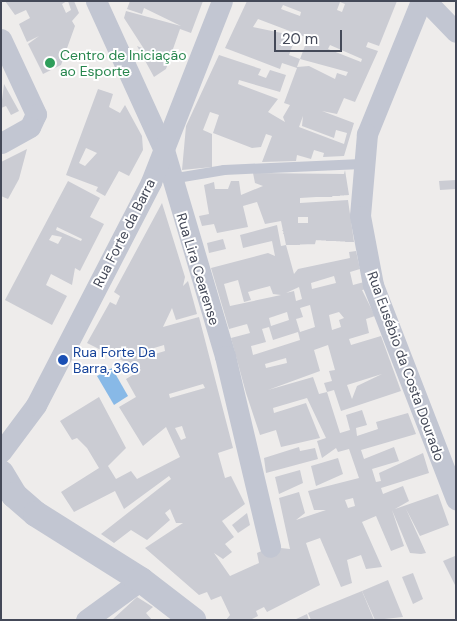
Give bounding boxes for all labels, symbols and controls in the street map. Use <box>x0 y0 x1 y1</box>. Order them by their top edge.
scale bar <box>277 20 344 52</box>
text: 20 m <box>282 29 318 49</box>
place label: Centro de Iniciação ao Esporte <box>60 47 186 80</box>
marker: Centro de Iniciação ao Esporte <box>44 57 56 69</box>
street label: Rua Forte da Barra <box>89 176 159 290</box>
street label: Rua Lira Cearense <box>173 211 223 327</box>
street label: Rua Eusébio da Costa Dourado <box>364 269 448 463</box>
place label: Rua Forte Da Barra, 366 <box>73 344 156 377</box>
marker: Rua Forte Da Barra, 366 <box>57 354 69 366</box>

